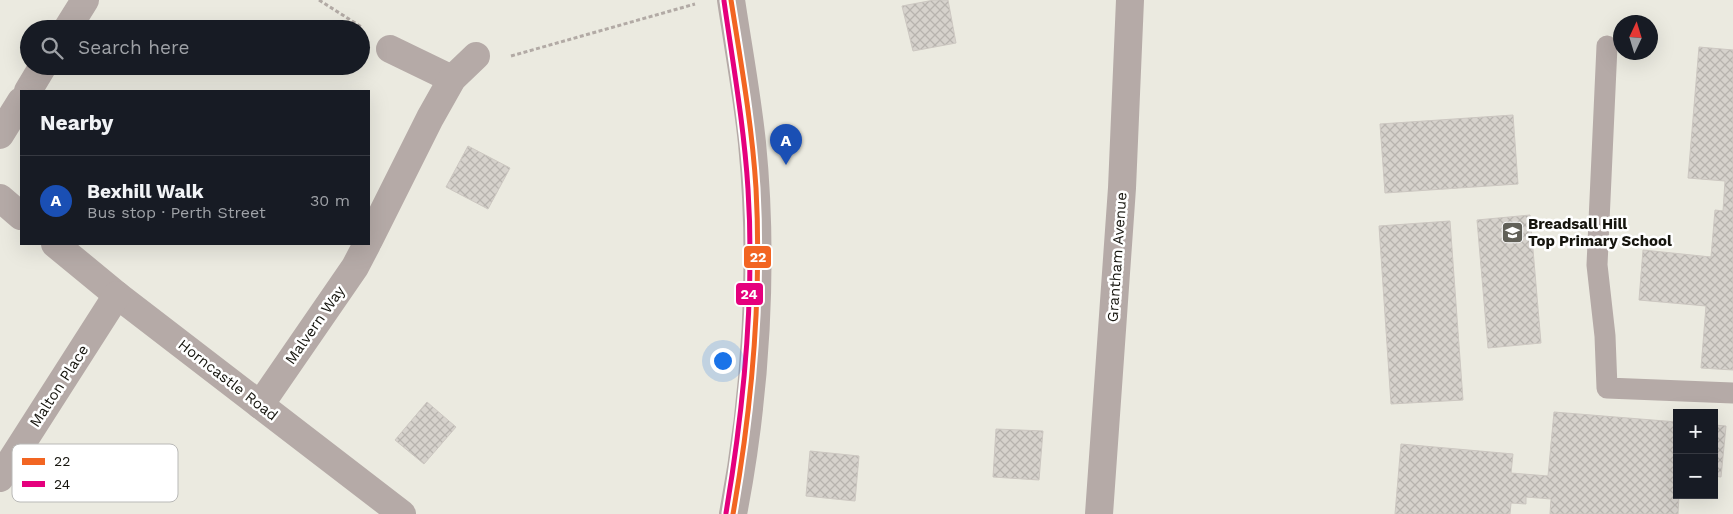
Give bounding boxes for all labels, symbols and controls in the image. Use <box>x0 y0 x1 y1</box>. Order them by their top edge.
north arrow <box>1613 15 1658 60</box>
search box <box>20 20 370 75</box>
icon: search <box>38 34 66 62</box>
text: Search here <box>78 36 189 59</box>
text: Nearby <box>40 110 113 135</box>
pin: A <box>770 124 802 165</box>
text: Bexhill Walk <box>87 180 203 203</box>
text: A <box>51 191 61 210</box>
text: 30 m <box>310 191 350 210</box>
street label: Grantham Avenue <box>1103 191 1131 323</box>
text: Bus stop · Perth Street <box>87 203 266 222</box>
place label: Breadsall Hill Top Primary School <box>1528 215 1672 250</box>
school or university icon: Breadsall Hill Top Primary School <box>1500 221 1524 245</box>
line badge: 22 <box>743 245 772 269</box>
text: 22 <box>750 249 766 265</box>
street label: Malvern Way <box>281 282 349 368</box>
line badge: 24 <box>735 282 764 306</box>
text: 24 <box>740 286 758 302</box>
street label: Horncastle Road <box>175 336 281 424</box>
street label: Malton Place <box>26 341 92 431</box>
your location <box>710 348 736 374</box>
map controls <box>1673 409 1718 499</box>
button: + <box>1673 409 1718 454</box>
legend <box>12 444 178 502</box>
text: 22 <box>54 453 70 469</box>
button: − <box>1673 454 1718 499</box>
text: 24 <box>54 476 70 492</box>

